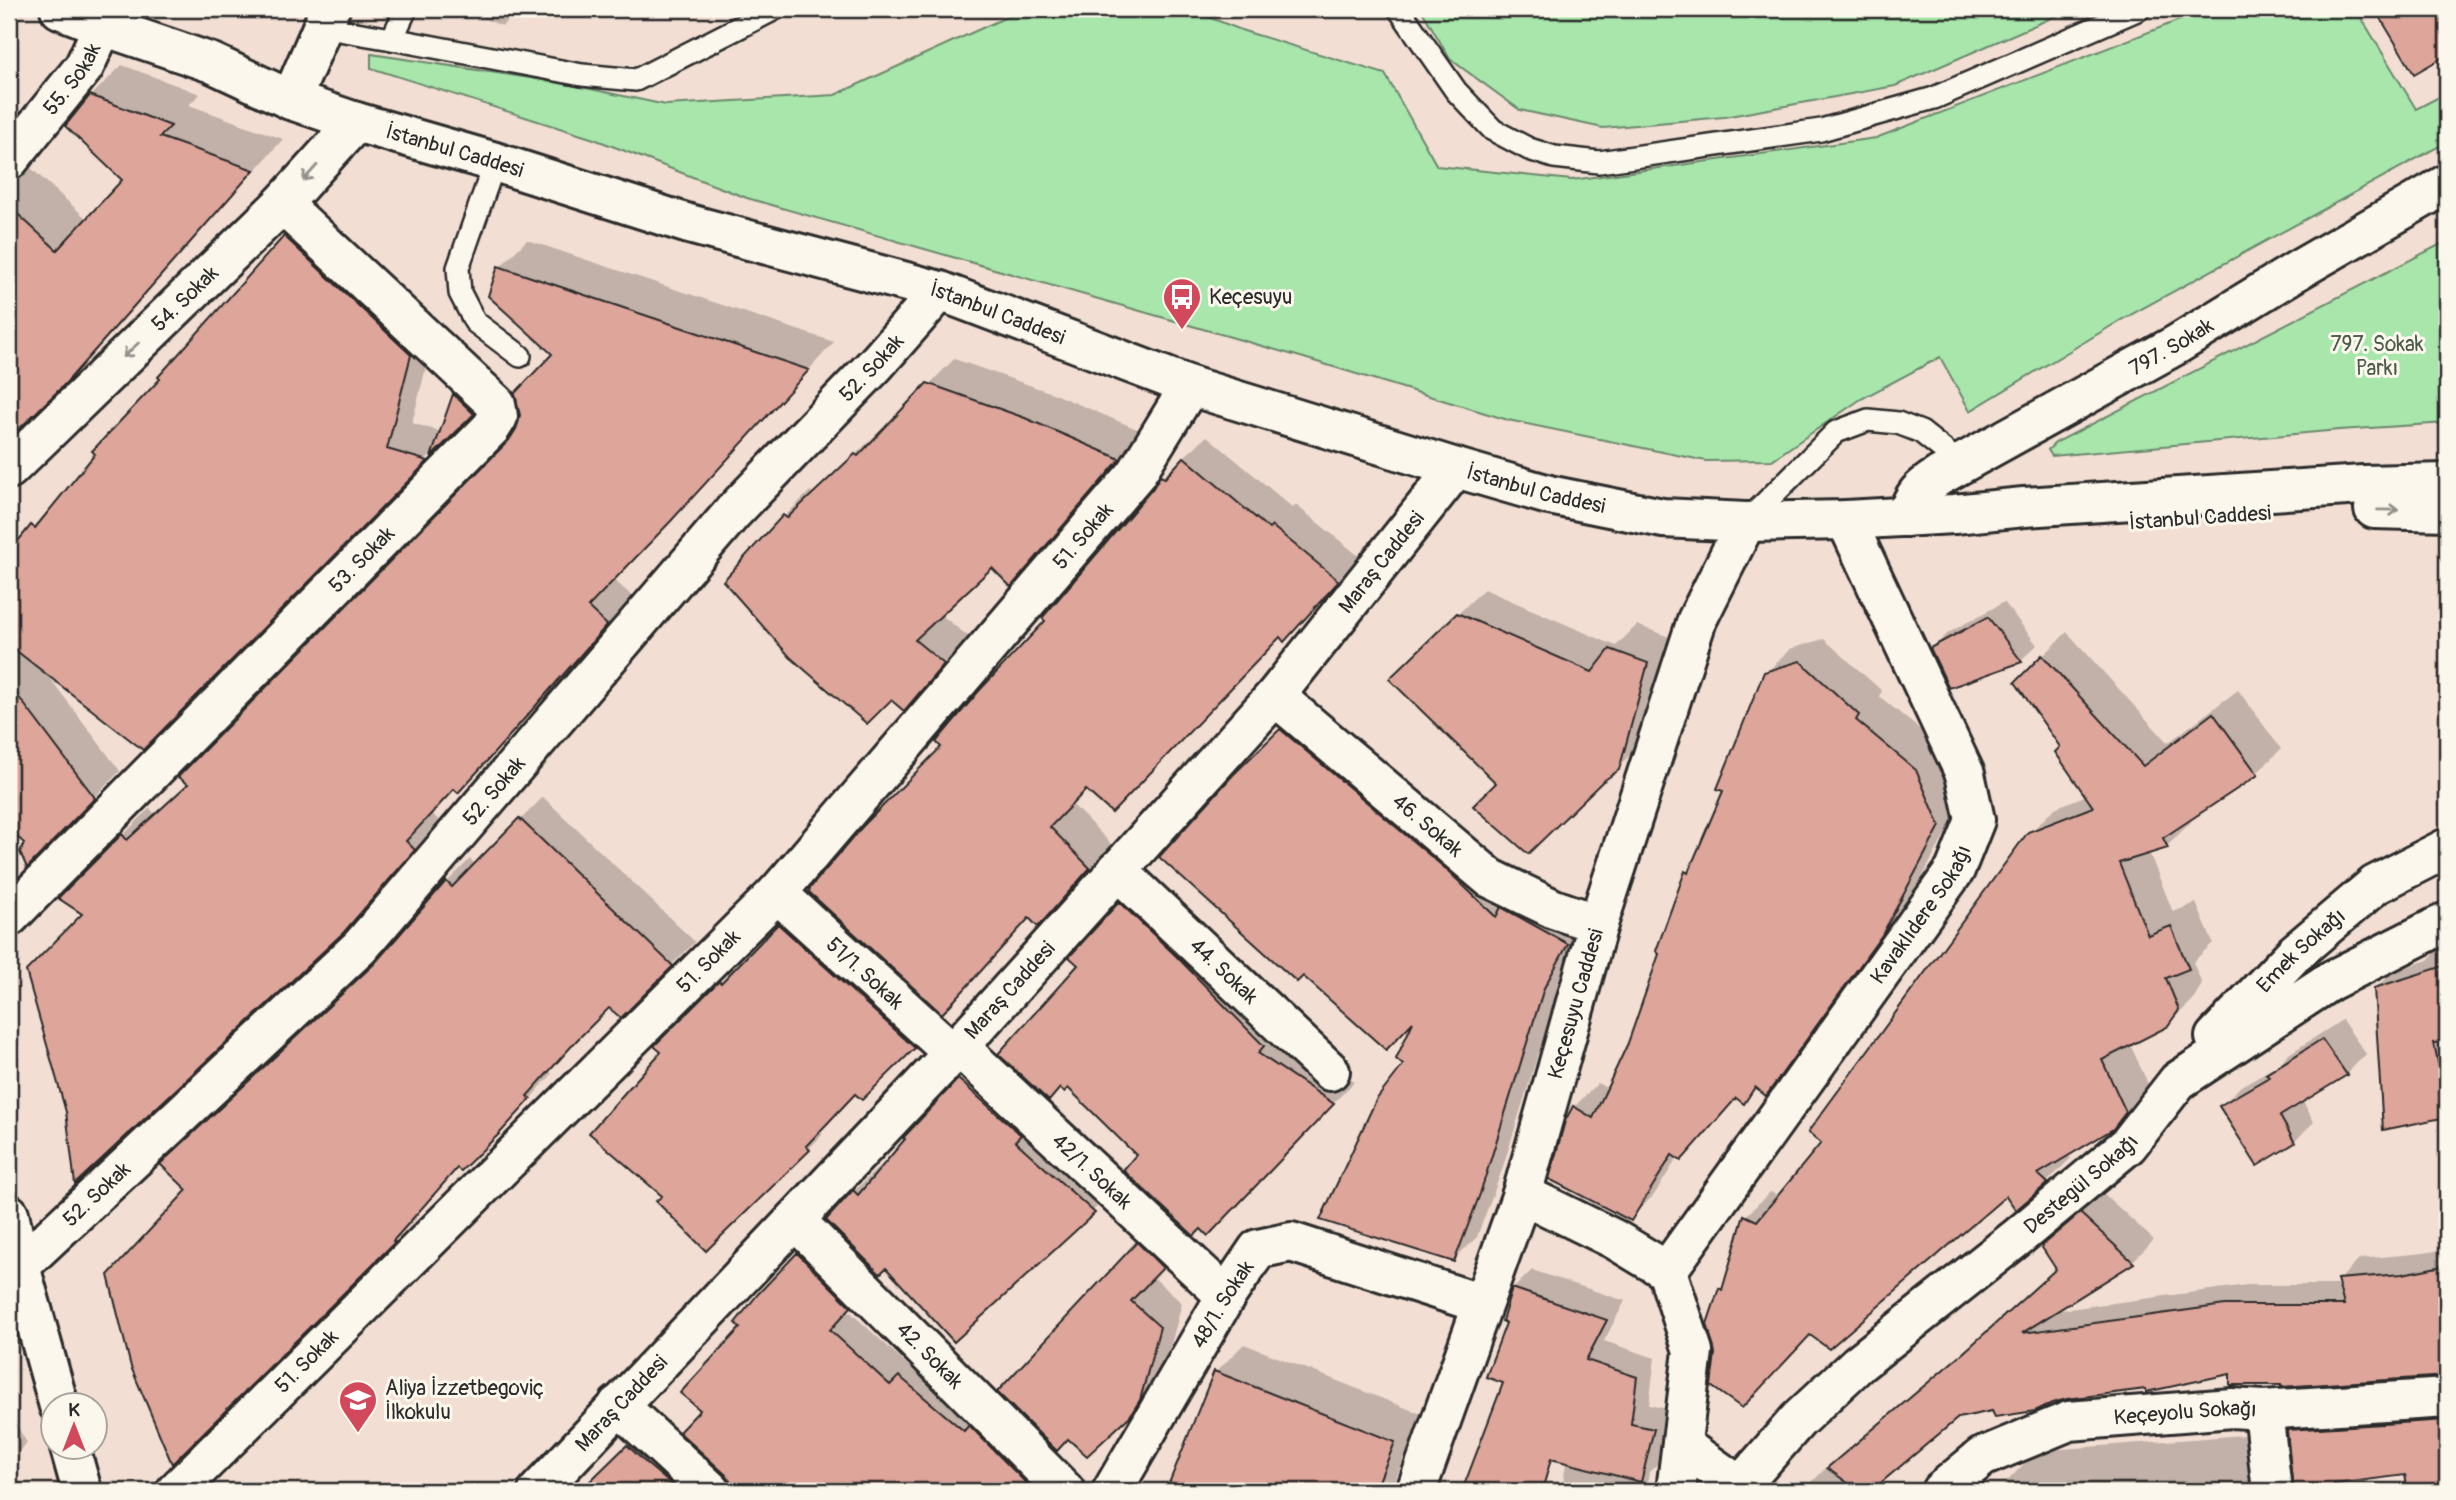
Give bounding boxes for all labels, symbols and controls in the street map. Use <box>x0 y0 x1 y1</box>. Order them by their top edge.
street label: 55. Sokak <box>37 39 107 121</box>
street label: İstanbul Caddesi <box>383 118 527 184</box>
one-way arrow <box>302 164 318 182</box>
street label: 54. Sokak <box>145 259 224 337</box>
street label: İstanbul Caddesi <box>927 276 1069 351</box>
bus stop icon: Keçesuyu <box>1161 276 1203 331</box>
place label: Keçesuyu <box>1209 284 1292 311</box>
street label: 797. Sokak <box>2124 312 2219 382</box>
street label: 52. Sokak <box>833 328 910 408</box>
park label: 797. Sokak Parkı <box>2331 331 2424 382</box>
one-way arrow <box>123 342 140 359</box>
street label: İstanbul Caddesi <box>1464 458 1608 520</box>
street label: 51. Sokak <box>1047 497 1119 575</box>
street label: İstanbul Caddesi <box>2128 500 2272 536</box>
one-way arrow <box>2376 503 2399 516</box>
street label: Maraş Caddesi <box>1332 505 1430 619</box>
street label: 53. Sokak <box>323 520 400 599</box>
street label: 52. Sokak <box>457 750 531 831</box>
street label: 46. Sokak <box>1387 788 1469 863</box>
street label: Kavaklıdere Sokağı <box>1864 841 1977 989</box>
street label: Emek Sokağı <box>2251 903 2351 999</box>
street label: 51. Sokak <box>671 923 746 999</box>
street label: Keçesuyu Caddesi <box>1542 925 1610 1082</box>
street label: 51/1. Sokak <box>821 931 910 1015</box>
street label: 44. Sokak <box>1184 932 1264 1010</box>
street label: Maraş Caddesi <box>958 935 1061 1045</box>
street label: 42/1. Sokak <box>1046 1127 1138 1215</box>
street label: Destegül Sokağı <box>2018 1129 2145 1240</box>
street label: 52. Sokak <box>57 1156 136 1232</box>
street label: 48/1. Sokak <box>1185 1255 1260 1353</box>
street label: 42. Sokak <box>891 1316 969 1395</box>
street label: 51. Sokak <box>269 1323 344 1399</box>
street label: Maraş Caddesi <box>569 1349 674 1457</box>
place label: Aliya İzzetbegoviç İlkokulu <box>385 1375 544 1426</box>
school or university icon: Aliya İzzetbegoviç İlkokulu <box>337 1379 379 1434</box>
north arrow <box>38 1392 108 1462</box>
street label: Keçeyolu Sokağı <box>2113 1394 2258 1431</box>
text: K <box>68 1398 80 1422</box>

